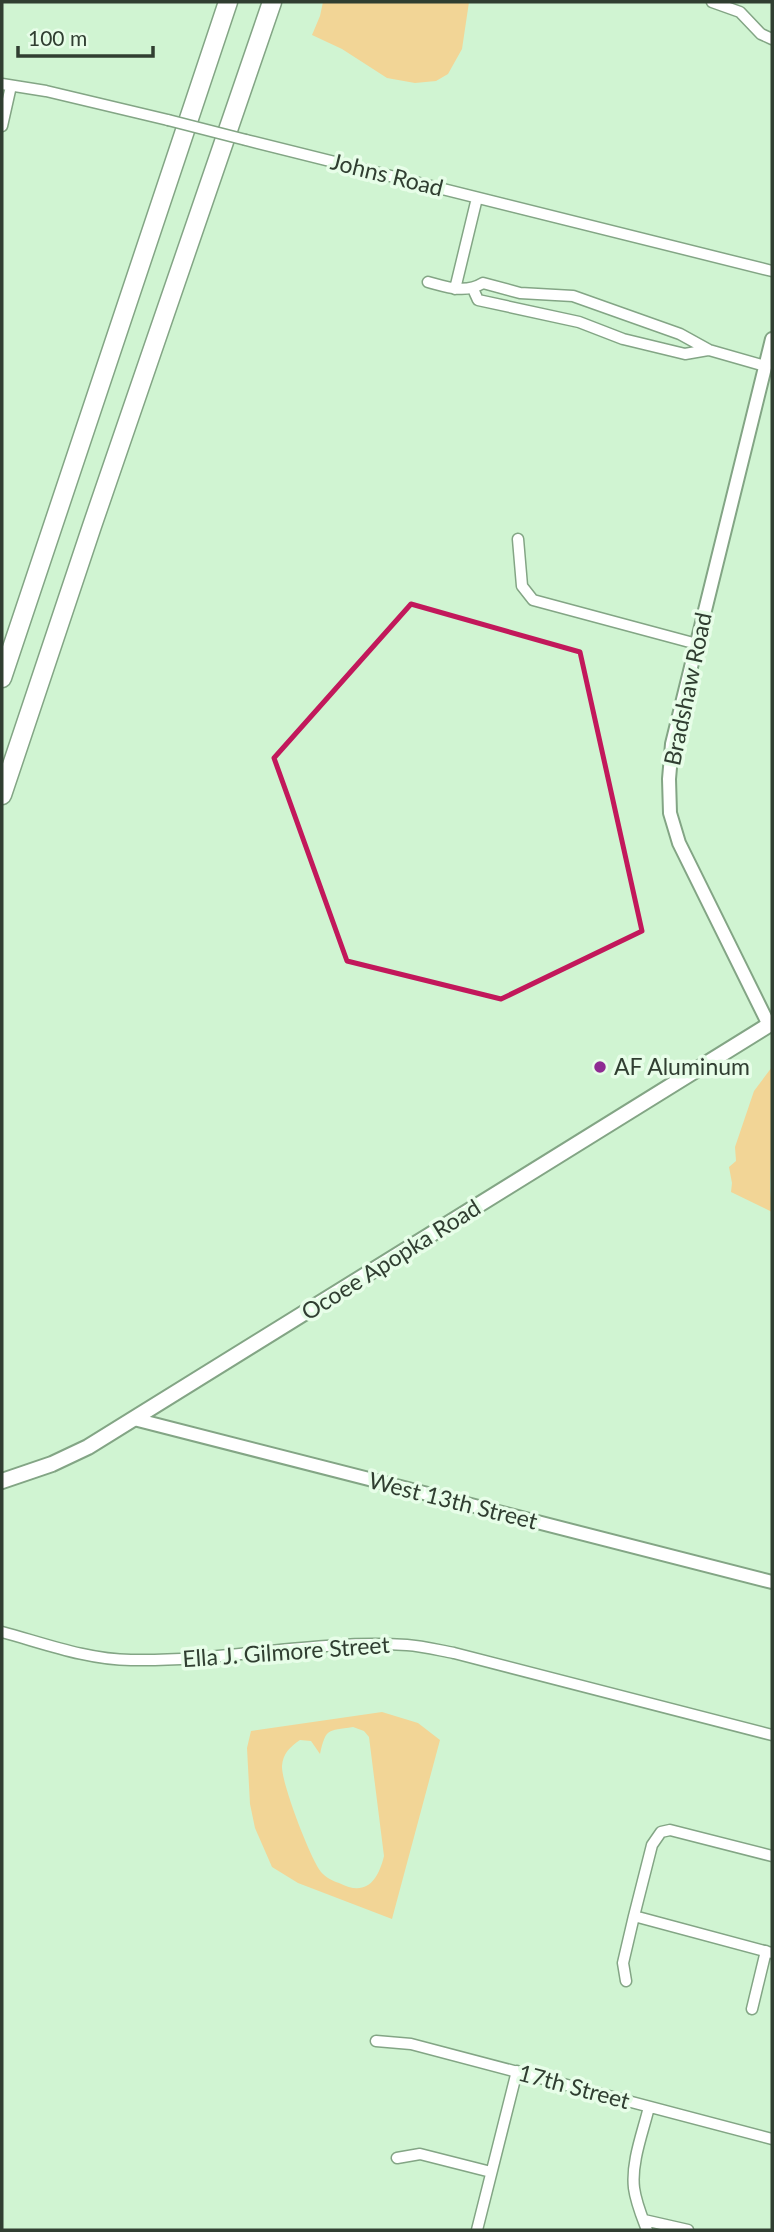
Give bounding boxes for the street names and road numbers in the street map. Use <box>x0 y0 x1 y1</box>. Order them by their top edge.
street label: Johns Road <box>328 147 446 202</box>
street label: Bradshaw Road <box>657 610 717 768</box>
street label: Ocoee Apopka Road <box>296 1193 485 1326</box>
street label: West 13th Street <box>366 1466 541 1535</box>
street label: Ella J. Gilmore Street <box>181 1630 391 1672</box>
street label: 17th Street <box>515 2058 634 2115</box>

